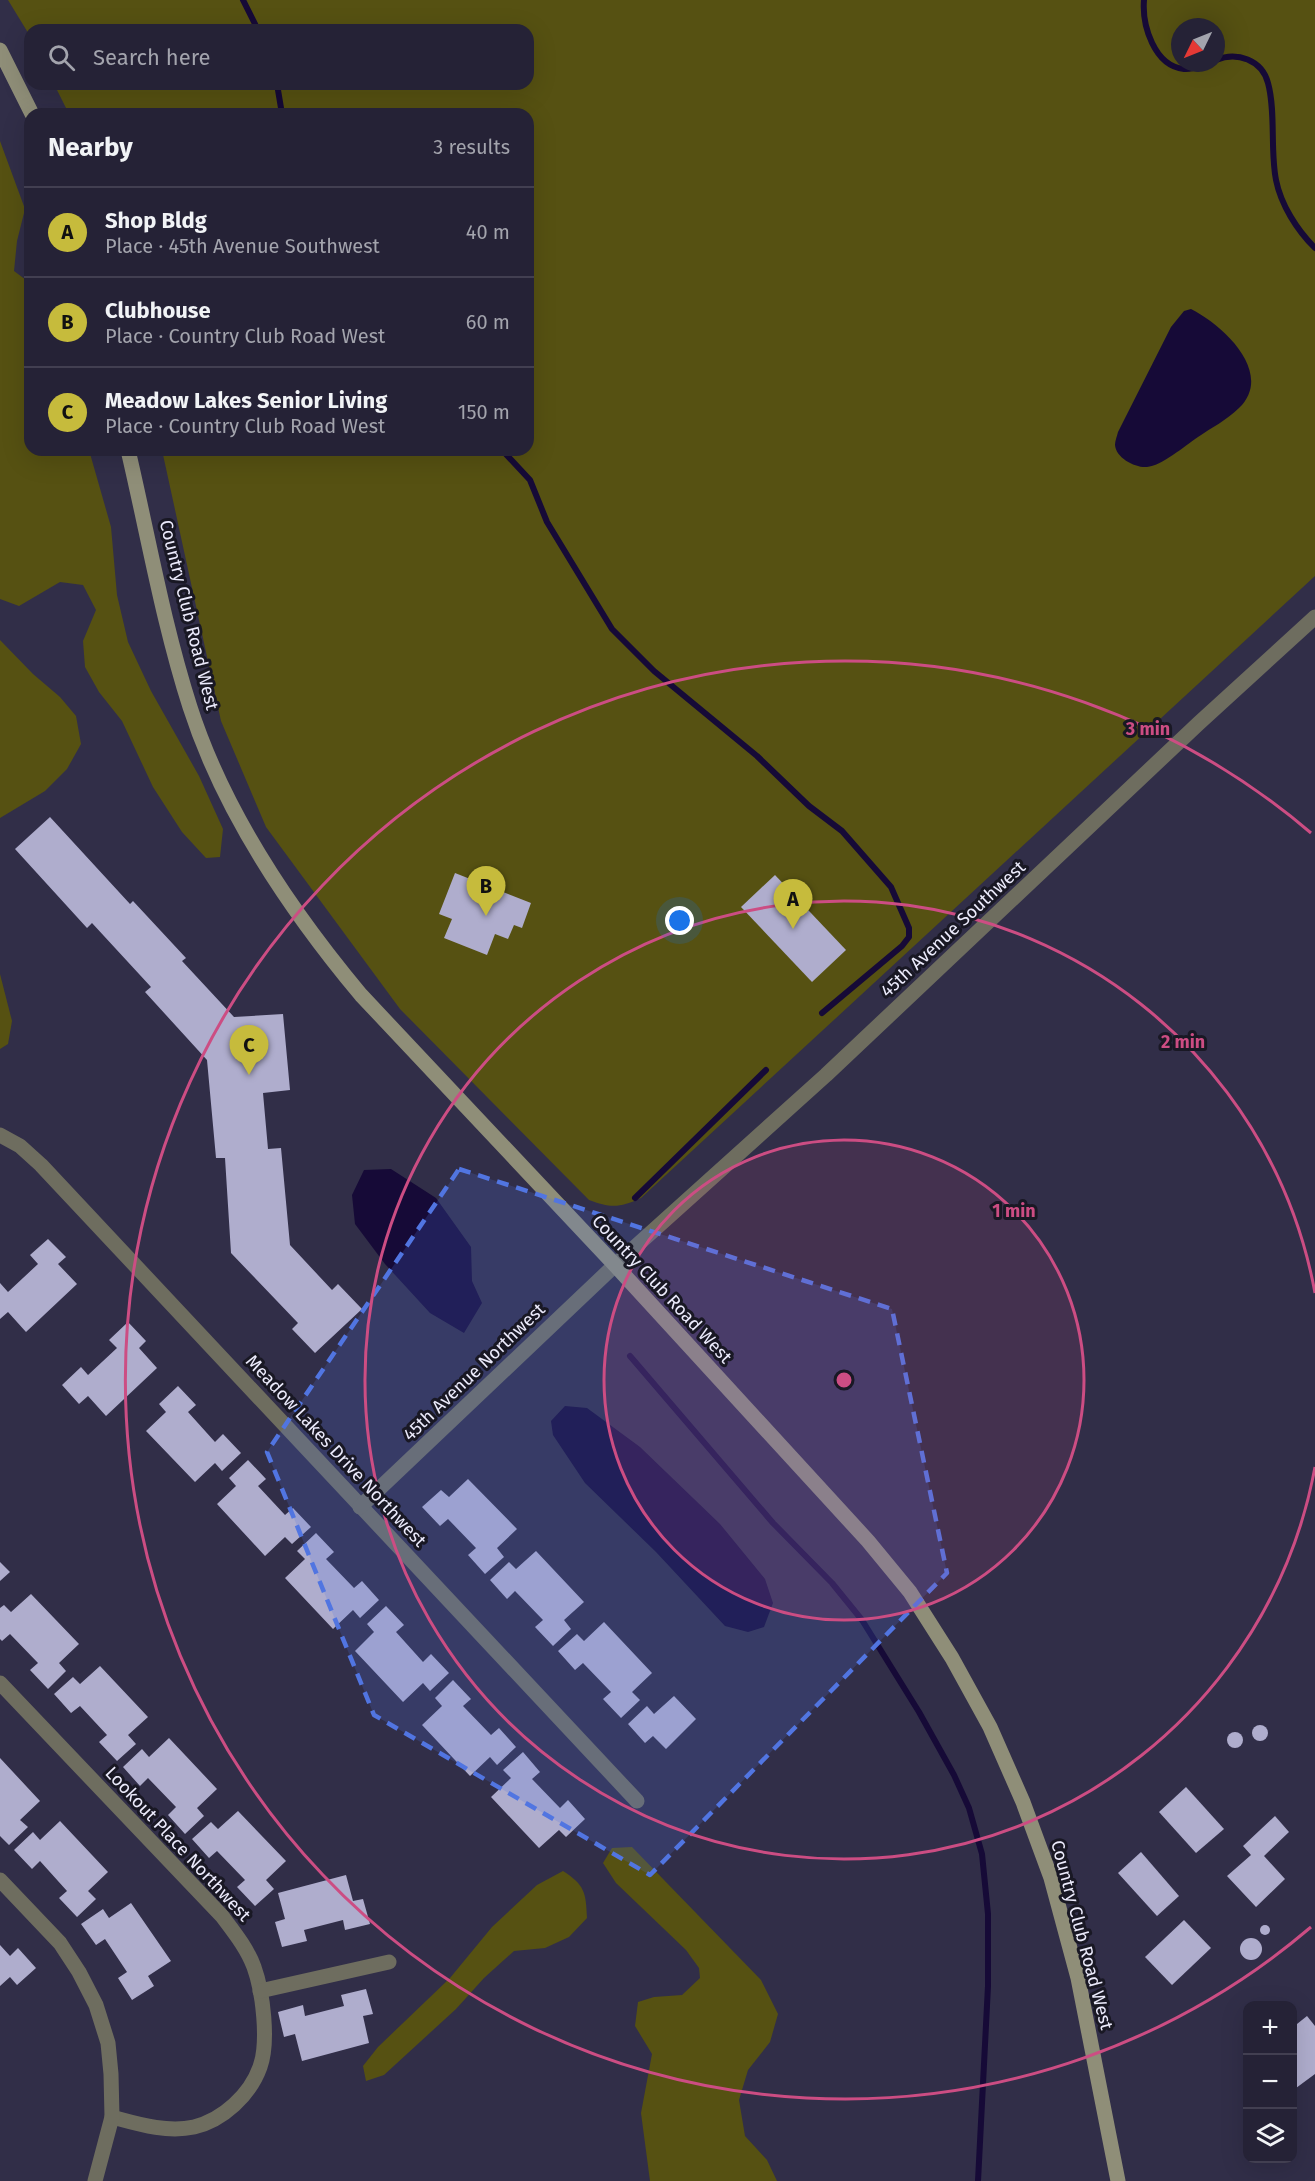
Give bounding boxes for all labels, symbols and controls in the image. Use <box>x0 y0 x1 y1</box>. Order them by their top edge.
north arrow <box>1171 18 1225 72</box>
search box <box>24 24 534 90</box>
icon: search <box>45 41 78 74</box>
text: Search here <box>93 44 211 71</box>
text: Nearby <box>48 132 133 163</box>
text: 3 results <box>433 135 510 159</box>
text: Shop Bldg <box>105 207 207 234</box>
text: A <box>62 220 73 244</box>
text: 40 m <box>466 220 510 244</box>
text: Place · 45th Avenue Southwest <box>105 234 380 258</box>
text: Clubhouse <box>105 297 211 324</box>
text: B <box>61 310 74 334</box>
text: 60 m <box>466 310 510 334</box>
text: Place · Country Club Road West <box>105 324 385 348</box>
text: Meadow Lakes Senior Living <box>105 387 387 414</box>
text: C <box>62 400 73 424</box>
text: 150 m <box>458 400 510 424</box>
text: Place · Country Club Road West <box>105 414 385 438</box>
street label: Country Club Road West <box>155 518 223 713</box>
text: 3 min <box>1125 718 1170 740</box>
street label: 45th Avenue Southwest <box>876 856 1030 1002</box>
pin: B <box>466 866 506 916</box>
pin: A <box>774 880 812 929</box>
your location <box>665 906 694 935</box>
pin: C <box>230 1026 268 1075</box>
text: 2 min <box>1161 1031 1205 1053</box>
text: 1 min <box>992 1200 1036 1222</box>
street label: Country Club Road West <box>587 1210 737 1368</box>
street label: 45th Avenue Northwest <box>398 1298 550 1446</box>
street label: Meadow Lakes Drive Northwest <box>241 1350 431 1552</box>
centre of rings <box>834 1370 854 1390</box>
street label: Lookout Place Northwest <box>101 1762 256 1926</box>
street label: Country Club Road West <box>1046 1838 1118 2033</box>
map controls <box>1243 2001 1297 2163</box>
button: + <box>1243 2001 1297 2055</box>
button: − <box>1243 2055 1297 2109</box>
button: layers <box>1243 2109 1297 2163</box>

